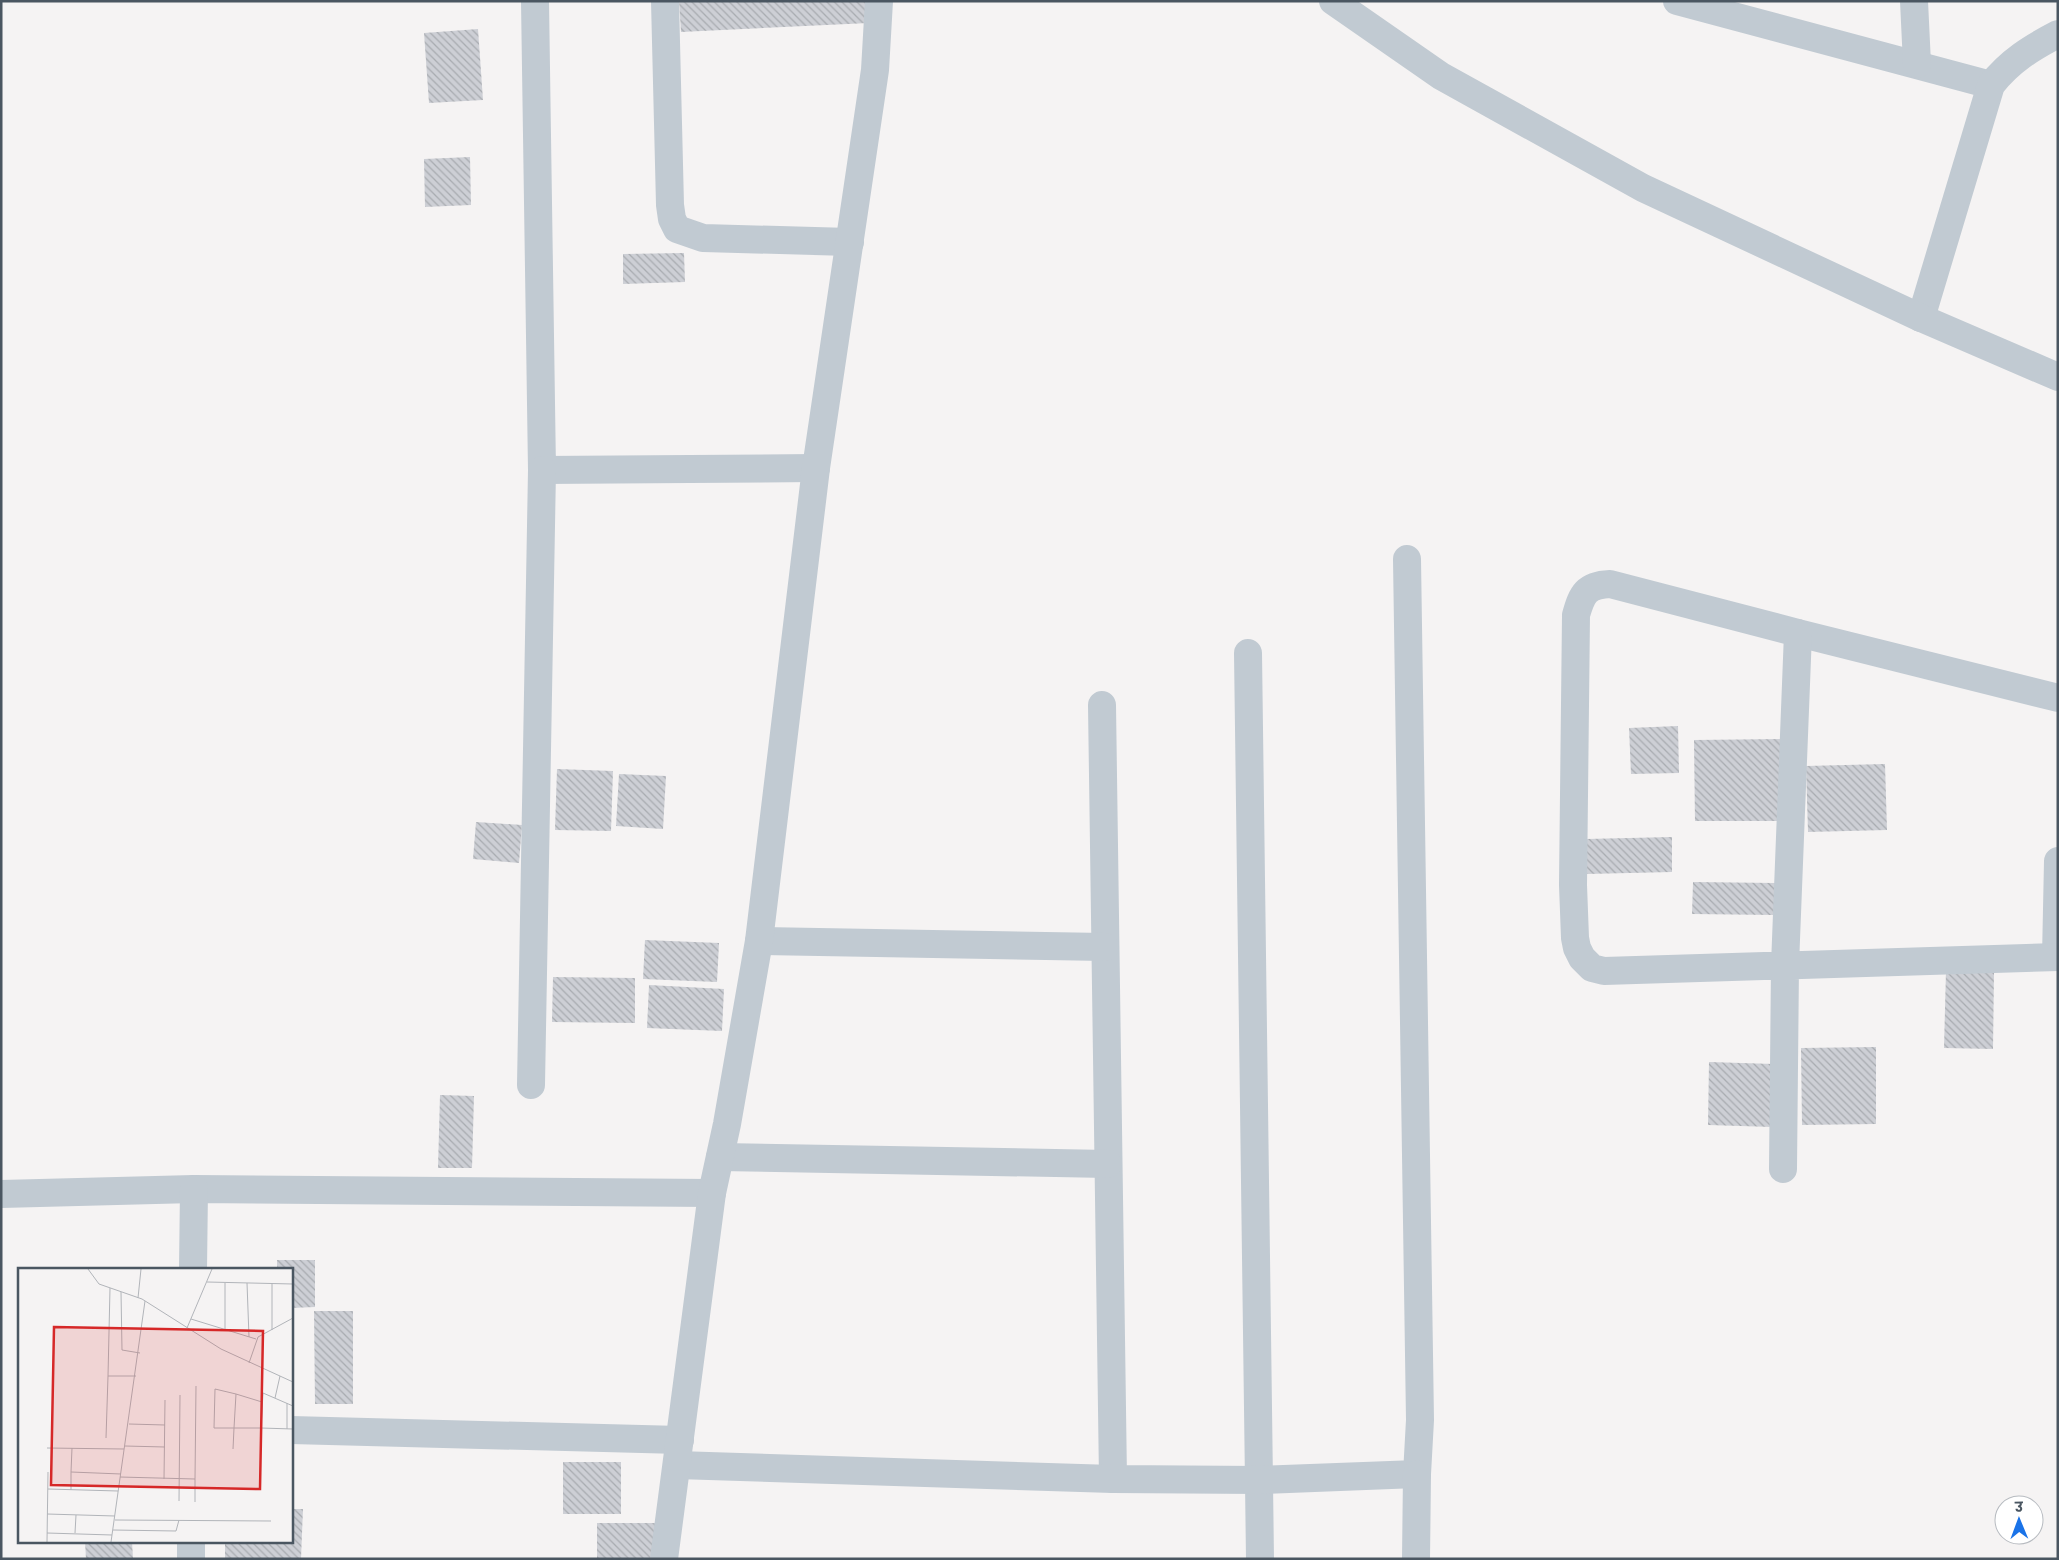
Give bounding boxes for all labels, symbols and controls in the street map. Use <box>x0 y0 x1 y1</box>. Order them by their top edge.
inset map <box>18 1268 292 1542</box>
north arrow <box>1994 1495 2044 1545</box>
text: उ <box>2014 1497 2024 1517</box>

